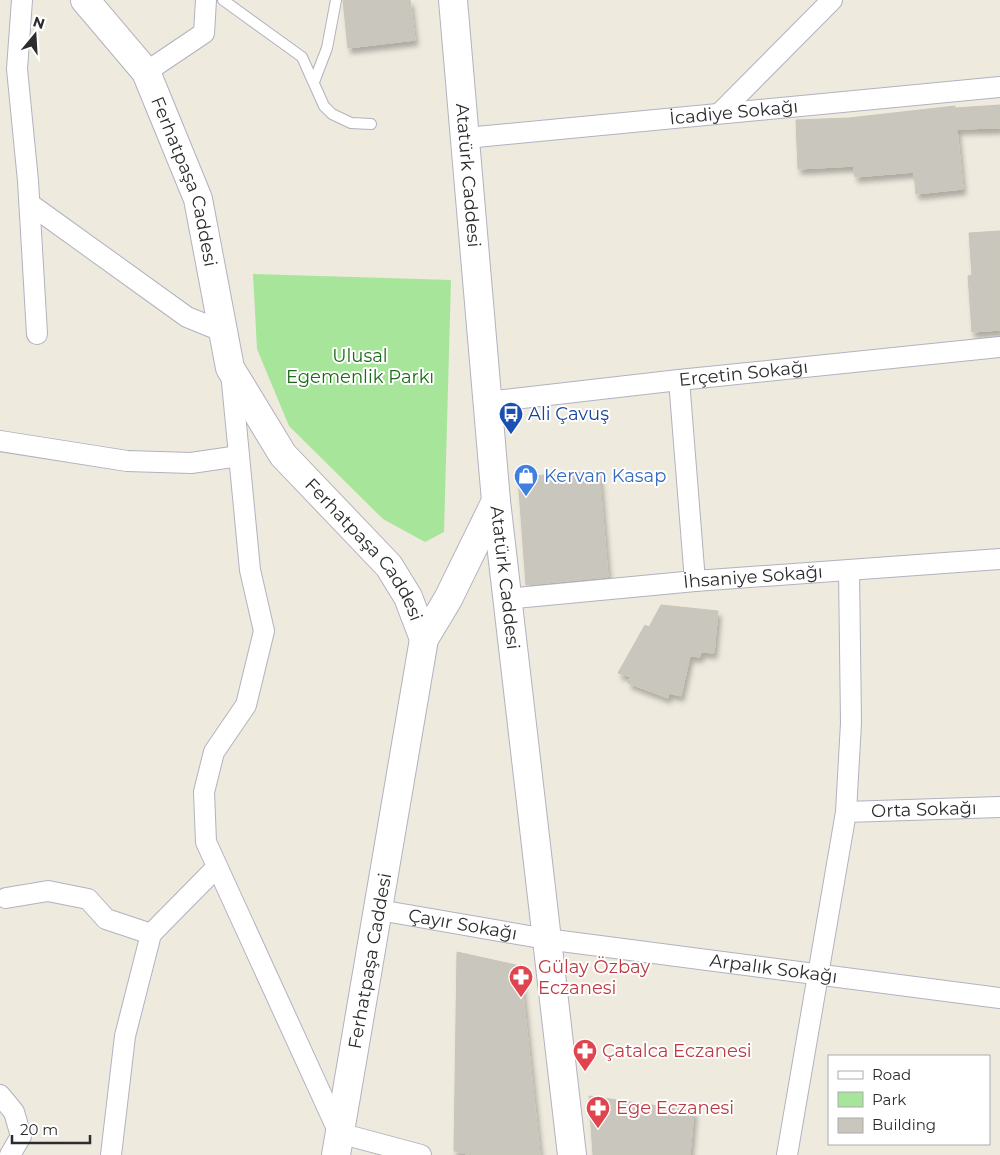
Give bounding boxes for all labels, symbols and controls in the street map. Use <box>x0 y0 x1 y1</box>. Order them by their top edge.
north arrow <box>10 10 60 60</box>
text: N <box>31 12 47 33</box>
street label: Ferhatpaşa Caddesi <box>146 93 222 268</box>
street label: İcadiye Sokağı <box>668 95 799 130</box>
street label: Atatürk Caddesi <box>451 102 485 248</box>
park label: Ulusal Egemenlik Parkı <box>286 345 434 388</box>
street label: Erçetin Sokağı <box>678 356 809 391</box>
bus stop icon: Ali Çavuş <box>498 401 524 435</box>
place label: Ali Çavuş <box>528 403 609 425</box>
shop icon: Kervan Kasap <box>513 463 539 497</box>
place label: Kervan Kasap <box>544 465 666 487</box>
street label: Ferhatpaşa Caddesi <box>300 474 427 624</box>
street label: Atatürk Caddesi <box>486 505 524 651</box>
street label: İhsaniye Sokağı <box>682 561 824 593</box>
street label: Orta Sokağı <box>871 797 977 822</box>
street label: Ferhatpaşa Caddesi <box>344 871 396 1051</box>
street label: Çayır Sokağı <box>407 904 519 945</box>
street label: Arpalık Sokağı <box>708 949 839 988</box>
place label: Gülay Özbay Eczanesi <box>538 956 650 999</box>
pharmacy icon: Gülay Özbay Eczanesi <box>508 964 534 998</box>
pharmacy icon: Çatalca Eczanesi <box>572 1038 598 1072</box>
place label: Çatalca Eczanesi <box>602 1040 752 1062</box>
legend <box>828 1055 990 1145</box>
text: Road <box>872 1065 911 1084</box>
text: Park <box>872 1090 906 1109</box>
pharmacy icon: Ege Eczanesi <box>585 1095 611 1129</box>
place label: Ege Eczanesi <box>616 1097 734 1119</box>
scale bar <box>12 1112 90 1144</box>
text: Building <box>872 1115 936 1134</box>
text: 20 m <box>20 1120 58 1139</box>

